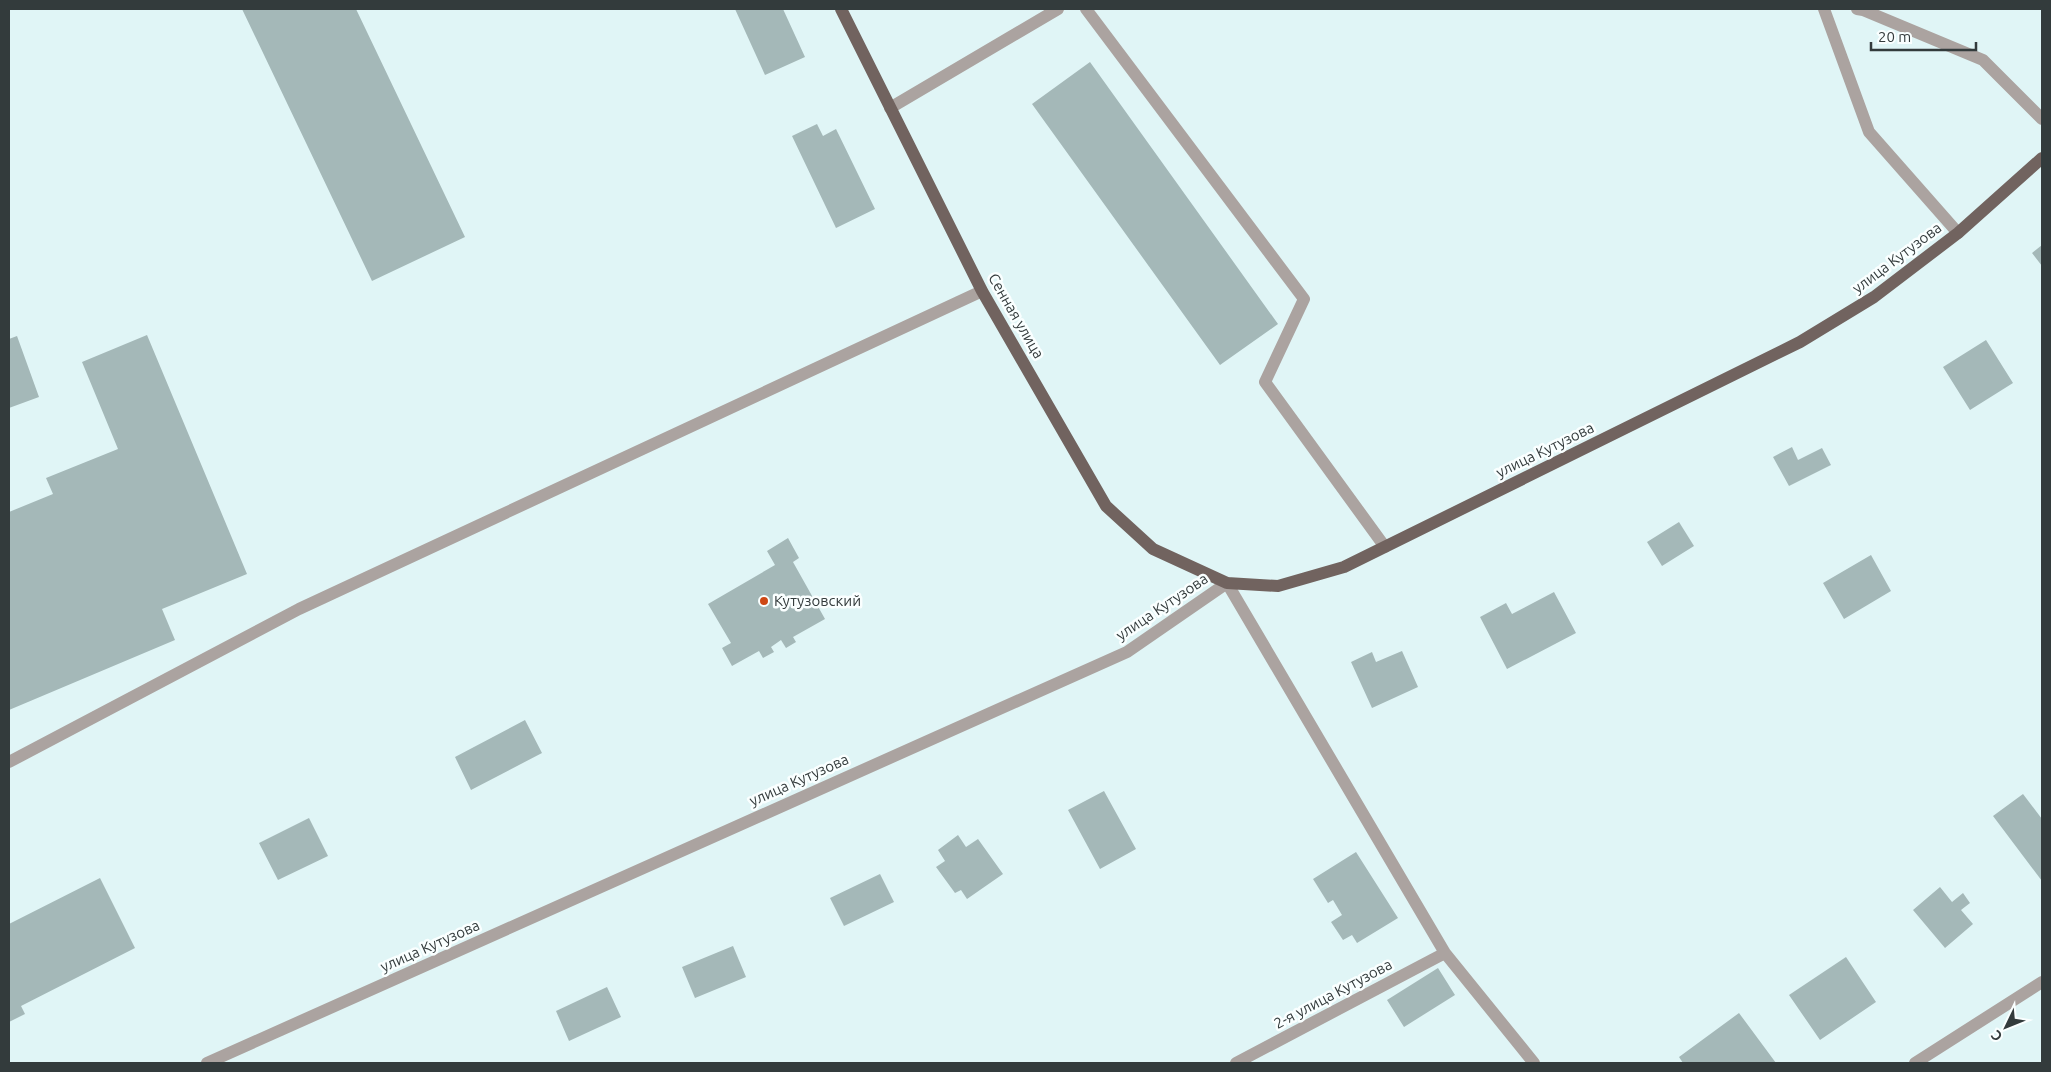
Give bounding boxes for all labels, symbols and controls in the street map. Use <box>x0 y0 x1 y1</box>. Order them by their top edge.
scale bar <box>1871 20 1976 52</box>
text: 20 m <box>1878 28 1911 45</box>
street label: улица Кутузова <box>1849 219 1944 297</box>
street label: Сенная улица <box>985 270 1048 361</box>
street label: улица Кутузова <box>1493 419 1597 481</box>
street label: улица Кутузова <box>1113 570 1211 643</box>
place label: Кутузовский <box>774 592 861 609</box>
marker: Кутузовский <box>758 595 770 607</box>
street label: улица Кутузова <box>747 750 851 809</box>
street label: улица Кутузова <box>378 916 482 975</box>
street label: 2-я улица Кутузова <box>1271 955 1395 1032</box>
north arrow <box>1981 1002 2031 1052</box>
text: С <box>1988 1027 2005 1045</box>

